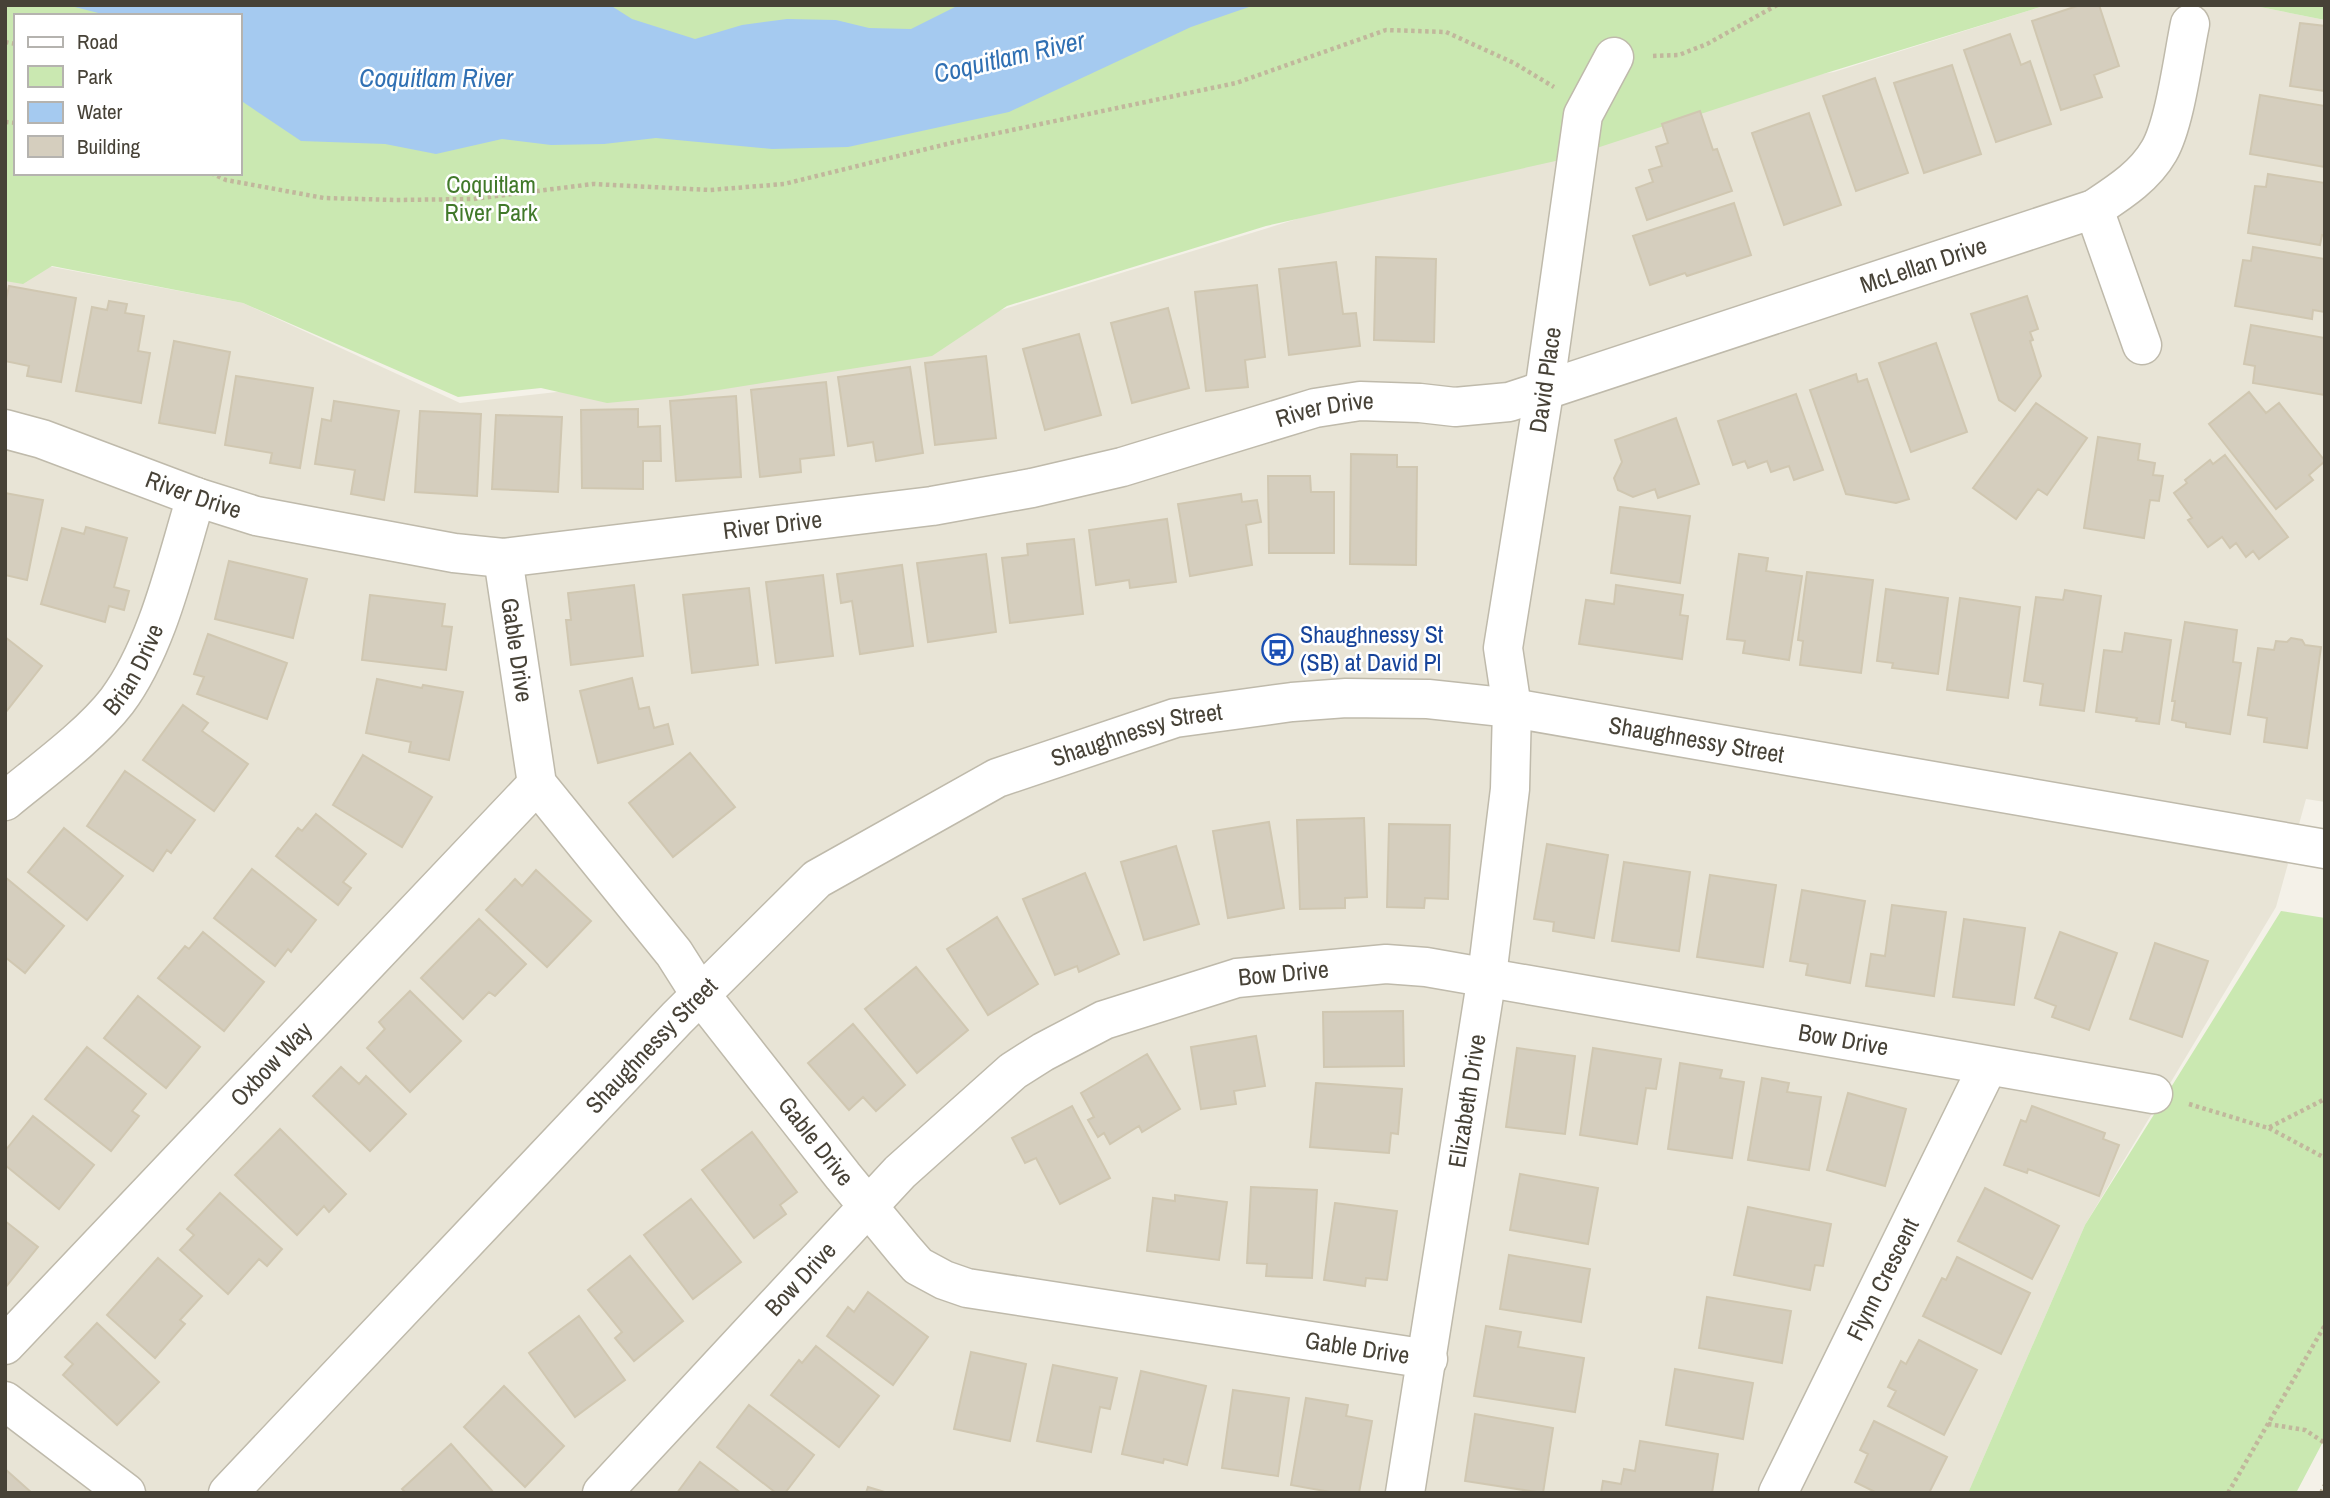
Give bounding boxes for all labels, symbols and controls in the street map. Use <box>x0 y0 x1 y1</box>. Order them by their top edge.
legend <box>14 14 242 175</box>
water label: Coquitlam River <box>930 22 1089 91</box>
text: Road <box>77 27 118 56</box>
water label: Coquitlam River <box>359 60 514 95</box>
text: Park <box>77 62 113 91</box>
text: Water <box>77 97 123 126</box>
text: Building <box>77 132 141 161</box>
park label: Coquitlam River Park <box>445 168 538 228</box>
street label: McLellan Drive <box>1856 229 1991 300</box>
street label: David Place <box>1521 325 1568 435</box>
street label: River Drive <box>1271 384 1374 434</box>
street label: River Drive <box>141 463 246 525</box>
street label: River Drive <box>721 502 824 546</box>
street label: Gable Drive <box>494 595 541 704</box>
place label: Shaughnessy St (SB) at David Pl <box>1300 618 1444 678</box>
street label: Brian Drive <box>95 619 170 722</box>
bus stop icon: Shaughnessy St (SB) at David Pl <box>1260 632 1294 666</box>
street label: Shaughnessy Street <box>1047 695 1225 774</box>
street label: Shaughnessy Street <box>1606 708 1787 770</box>
street label: Bow Drive <box>1237 952 1330 993</box>
street label: Shaughnessy Street <box>578 970 724 1120</box>
street label: Oxbow Way <box>223 1014 319 1113</box>
street label: Bow Drive <box>1796 1015 1891 1063</box>
street label: Elizabeth Drive <box>1440 1032 1493 1170</box>
street label: Gable Drive <box>771 1089 861 1192</box>
street label: Flynn Crescent <box>1839 1212 1926 1345</box>
street label: Bow Drive <box>757 1234 843 1323</box>
street label: Gable Drive <box>1303 1323 1412 1371</box>

